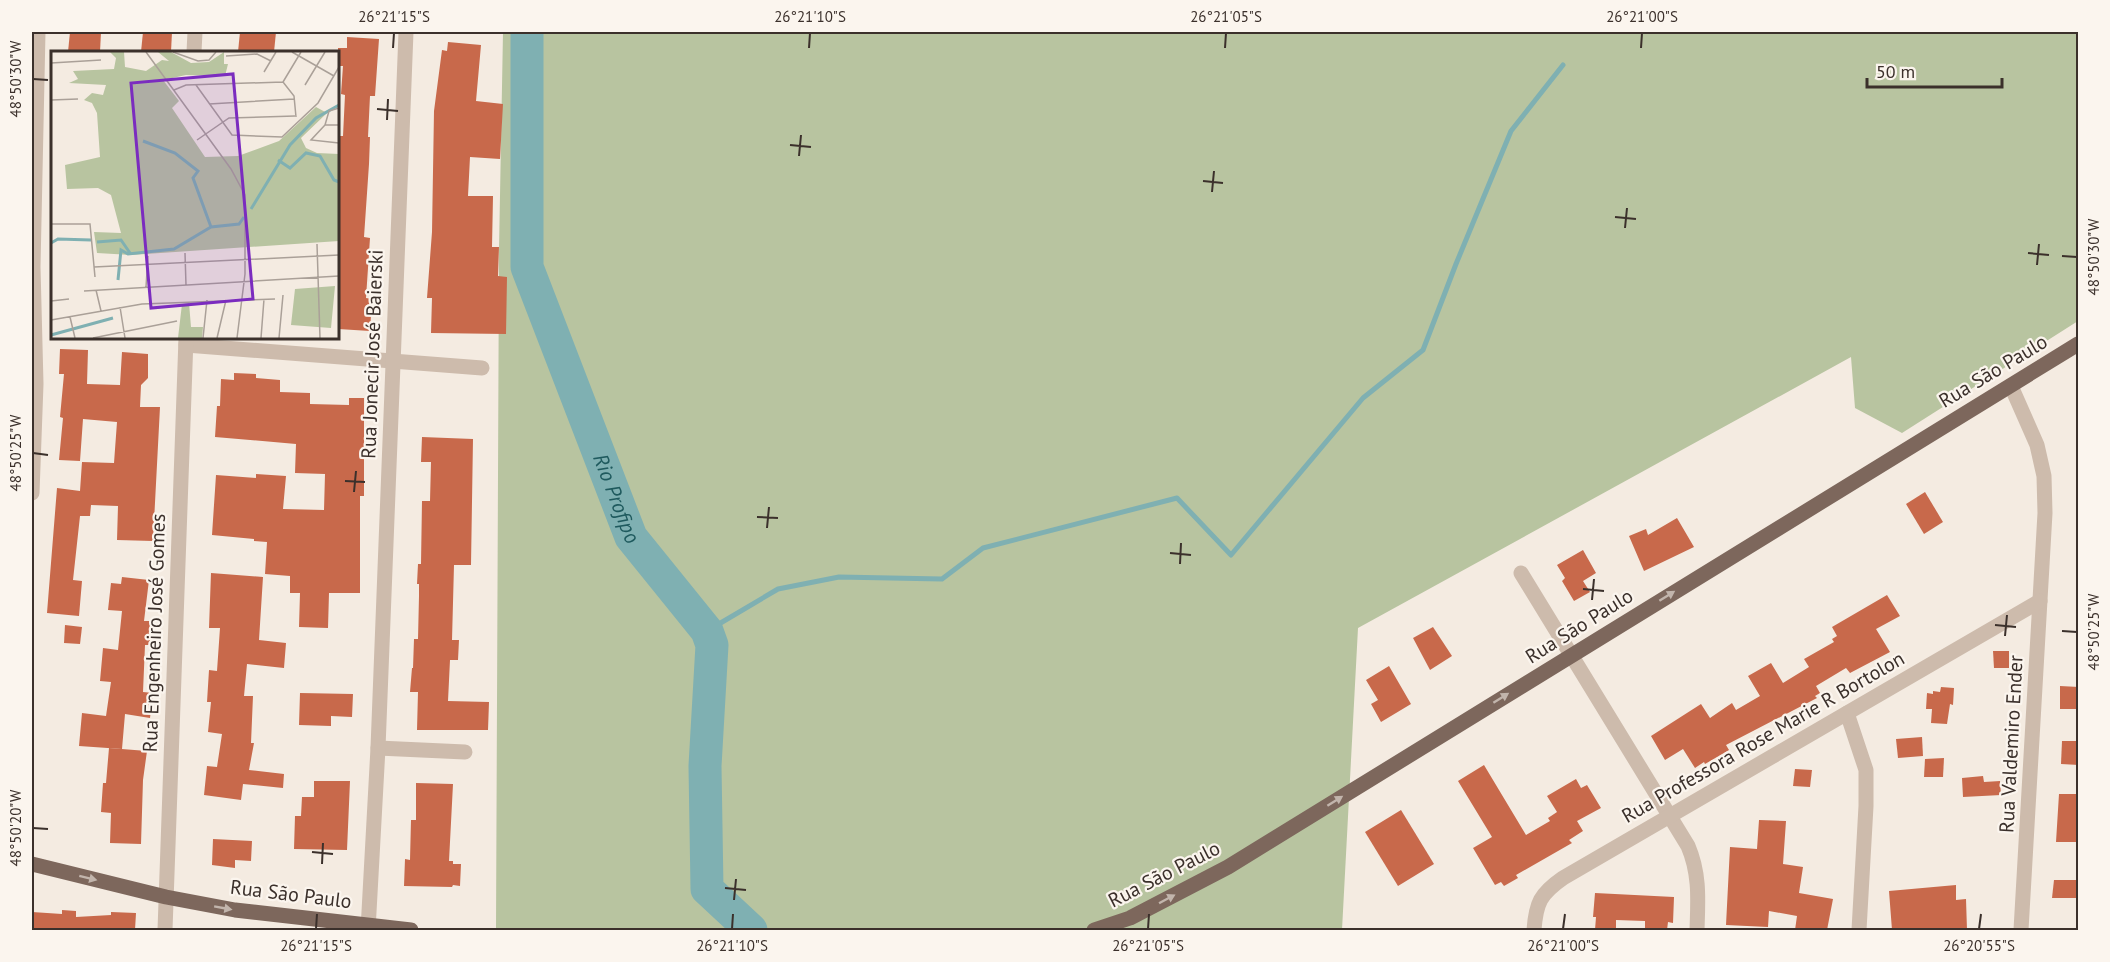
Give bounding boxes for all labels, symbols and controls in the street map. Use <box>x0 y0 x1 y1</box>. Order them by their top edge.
text: 26°21'15"S <box>358 7 430 26</box>
text: 26°21'10"S <box>774 7 846 26</box>
text: 26°21'05"S <box>1190 7 1262 26</box>
text: 26°21'00"S <box>1606 7 1678 26</box>
text: 48°50'30"W <box>6 40 25 117</box>
inset map <box>51 51 339 339</box>
scale bar <box>1867 51 2002 89</box>
text: 50 m <box>1876 60 1915 83</box>
text: 48°50'30"W <box>2084 218 2103 295</box>
street label: Rua Jonecir José Baierski <box>355 249 389 459</box>
street label: Rua São Paulo <box>1934 328 2052 414</box>
text: 48°50'25"W <box>6 414 25 491</box>
water label: Rio Profipo <box>587 450 645 549</box>
street label: Rua Engenheiro José Gomes <box>137 513 171 753</box>
street label: Rua São Paulo <box>1520 583 1638 669</box>
one-way arrow <box>1659 591 1675 602</box>
text: 48°50'25"W <box>2084 593 2103 670</box>
street label: Rua Professora Rose Marie R Bortolon <box>1617 645 1909 829</box>
street label: Rua Valdemiro Ender <box>1993 654 2029 834</box>
one-way arrow <box>1493 693 1509 704</box>
text: 48°50'20"W <box>6 789 25 866</box>
one-way arrow <box>1327 795 1343 806</box>
street label: Rua São Paulo <box>1104 835 1224 913</box>
one-way arrow <box>79 873 98 883</box>
street label: Rua São Paulo <box>229 874 353 914</box>
one-way arrow <box>1158 894 1176 904</box>
one-way arrow <box>214 904 233 913</box>
text: 26°21'15"S <box>280 936 352 955</box>
text: 26°21'10"S <box>696 936 768 955</box>
text: 26°21'05"S <box>1112 936 1184 955</box>
text: 26°21'00"S <box>1527 936 1599 955</box>
text: 26°20'55"S <box>1943 936 2015 955</box>

